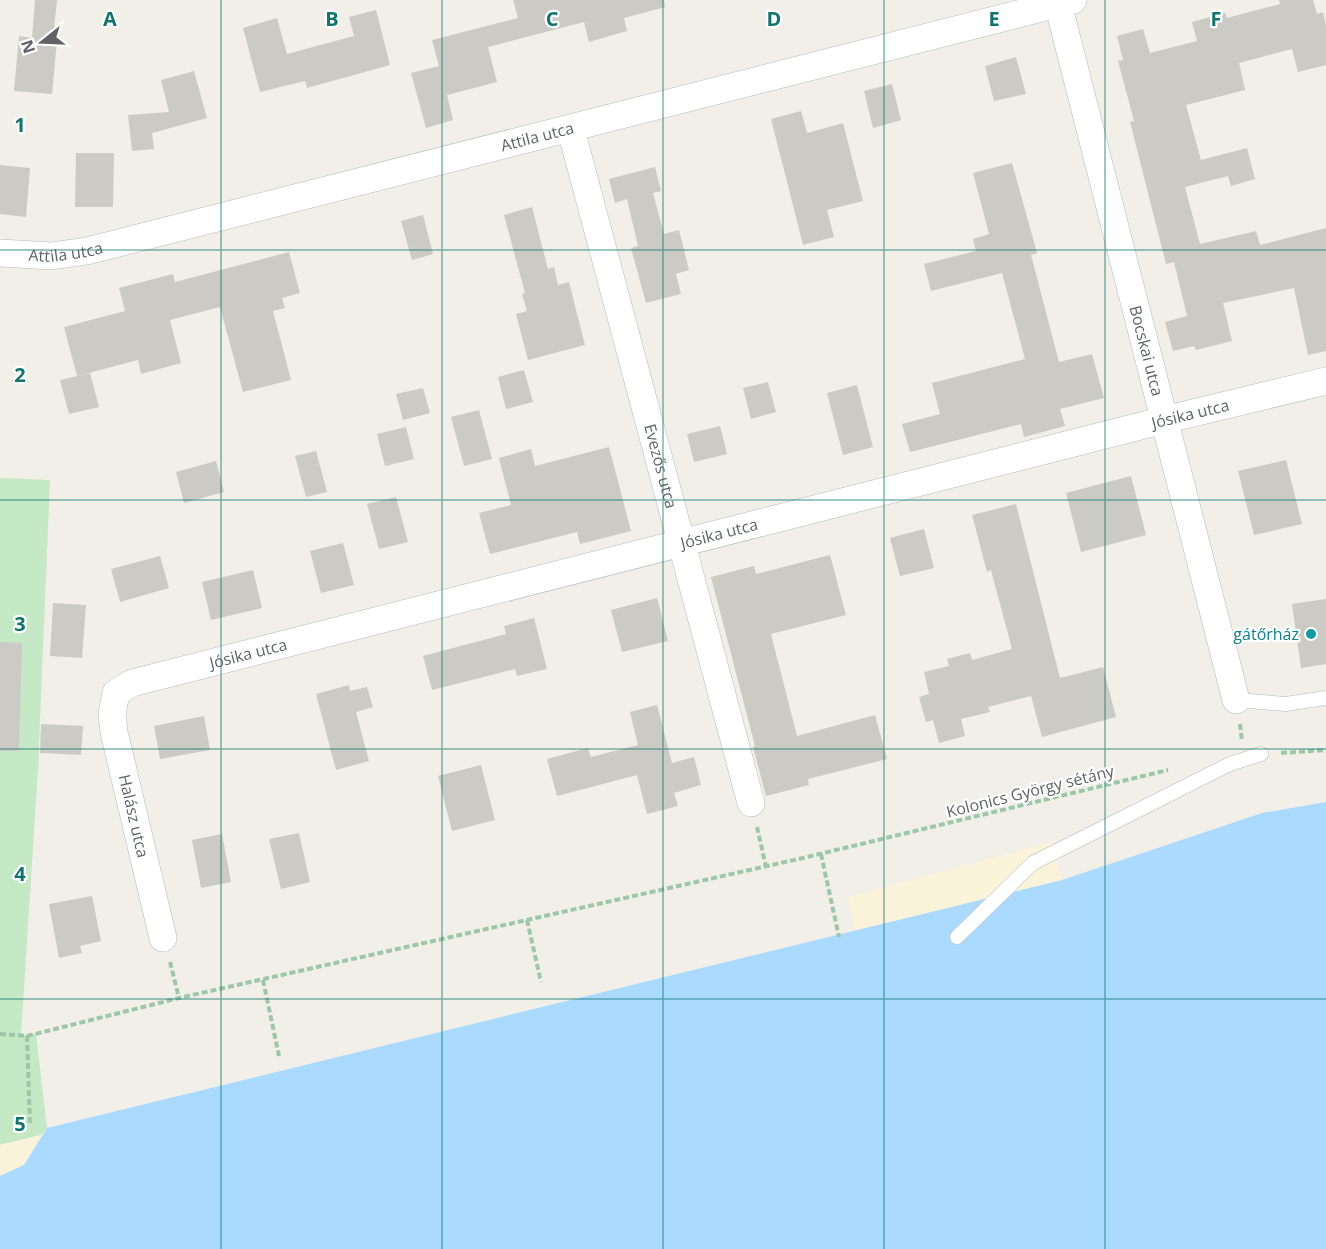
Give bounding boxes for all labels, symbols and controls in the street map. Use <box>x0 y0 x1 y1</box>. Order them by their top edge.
text: A <box>103 5 117 32</box>
text: B <box>325 5 339 32</box>
text: C <box>546 5 559 32</box>
text: D <box>767 5 781 32</box>
text: E <box>988 5 1000 32</box>
text: F <box>1211 5 1221 32</box>
north arrow <box>12 12 72 72</box>
text: N <box>15 37 40 56</box>
text: 1 <box>14 111 26 138</box>
street label: Attila utca <box>498 117 576 156</box>
street label: Attila utca <box>28 236 105 267</box>
street label: Bocskai utca <box>1125 303 1169 398</box>
text: 2 <box>14 361 26 388</box>
street label: Jósika utca <box>1147 394 1231 434</box>
street label: Evezős utca <box>639 421 683 511</box>
street label: Jósika utca <box>676 513 760 554</box>
text: 3 <box>14 610 26 637</box>
place label: gátőrház <box>1233 623 1299 645</box>
marker: gátőrház <box>1304 627 1318 641</box>
street label: Jósika utca <box>205 633 289 674</box>
street label: Kolonics György sétány <box>944 759 1117 822</box>
street label: Halász utca <box>114 772 154 860</box>
text: 4 <box>14 860 26 887</box>
text: 5 <box>14 1110 26 1137</box>

